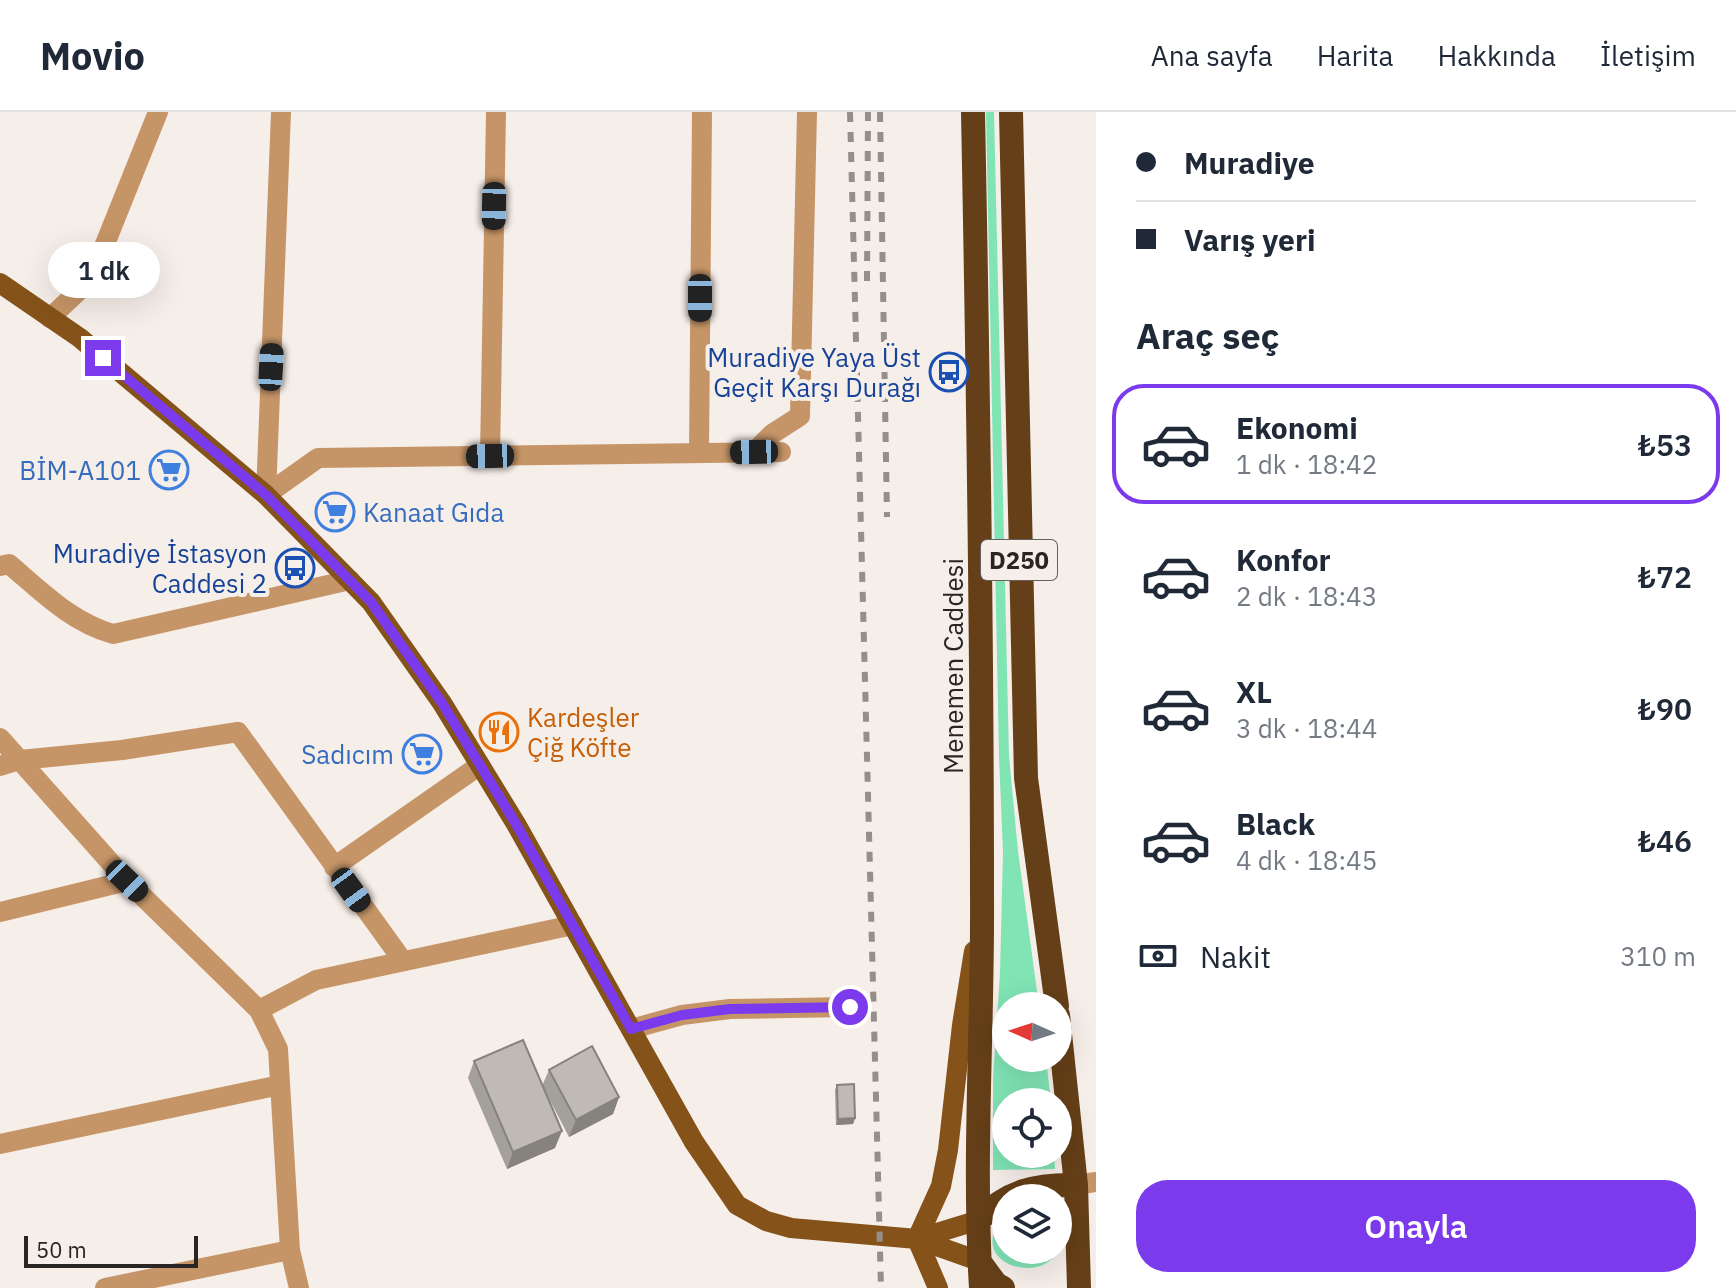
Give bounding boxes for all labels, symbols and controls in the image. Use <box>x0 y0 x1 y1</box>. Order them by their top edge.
text: Movio <box>40 31 145 80</box>
text: Ana sayfa <box>1151 37 1273 74</box>
text: Harita <box>1317 37 1394 74</box>
text: Hakkında <box>1438 37 1556 74</box>
text: İletişim <box>1600 37 1696 74</box>
text: Muradiye <box>1184 143 1315 182</box>
car <box>482 182 506 230</box>
text: Varış yeri <box>1184 220 1316 259</box>
callout: 1 dk <box>47 242 159 298</box>
text: 1 dk <box>78 253 130 287</box>
car <box>688 274 712 322</box>
text: Araç seç <box>1136 312 1279 359</box>
route end <box>85 340 121 376</box>
place label: Muradiye Yaya Üst Geçit Karşı Durağı <box>707 340 921 404</box>
car <box>258 342 284 392</box>
bus stop icon: Muradiye Yaya Üst Geçit Karşı Durağı <box>928 351 970 393</box>
icon: car <box>1140 408 1212 480</box>
text: Ekonomi <box>1236 408 1358 447</box>
text: ₺53 <box>1638 425 1692 464</box>
car <box>730 440 778 464</box>
car <box>466 444 514 468</box>
text: 1 dk · 18:42 <box>1236 447 1377 481</box>
supermarket icon: BİM-A101 <box>148 449 190 491</box>
place label: BİM-A101 <box>19 453 141 487</box>
supermarket icon: Kanaat Gıda <box>314 491 356 533</box>
place label: Kanaat Gıda <box>363 495 504 529</box>
place label: Muradiye İstasyon Caddesi 2 <box>53 536 267 600</box>
road number: D250 <box>981 540 1057 580</box>
icon: car <box>1140 540 1212 612</box>
text: Konfor <box>1236 540 1331 579</box>
bus stop icon: Muradiye İstasyon Caddesi 2 <box>274 547 316 589</box>
text: ₺72 <box>1638 557 1692 596</box>
street label: Menemen Caddesi <box>936 558 970 774</box>
text: 2 dk · 18:43 <box>1236 579 1377 613</box>
icon: car <box>1140 672 1212 744</box>
text: XL <box>1236 672 1272 711</box>
text: ₺90 <box>1638 689 1692 728</box>
place label: Kardeşler Çiğ Köfte <box>527 700 640 764</box>
restaurant icon: Kardeşler Çiğ Köfte <box>478 711 520 753</box>
text: 3 dk · 18:44 <box>1236 711 1377 745</box>
supermarket icon: Sadıcım <box>401 733 443 775</box>
place label: Sadıcım <box>301 737 394 771</box>
icon: car <box>1140 804 1212 876</box>
text: Black <box>1236 804 1315 843</box>
text: ₺46 <box>1638 821 1692 860</box>
text: 4 dk · 18:45 <box>1236 843 1377 877</box>
car <box>101 856 153 906</box>
car <box>327 864 375 916</box>
icon: cash <box>1136 934 1180 978</box>
text: Nakit <box>1200 937 1271 976</box>
text: 310 m <box>1620 939 1696 973</box>
route start <box>832 989 868 1025</box>
north arrow <box>992 992 1072 1072</box>
map controls <box>992 992 1072 1264</box>
button: locate <box>992 1088 1072 1168</box>
button: Onayla <box>1136 1180 1696 1272</box>
button: layers <box>992 1184 1072 1264</box>
scale bar <box>24 1232 198 1268</box>
text: 50 m <box>36 1235 87 1264</box>

